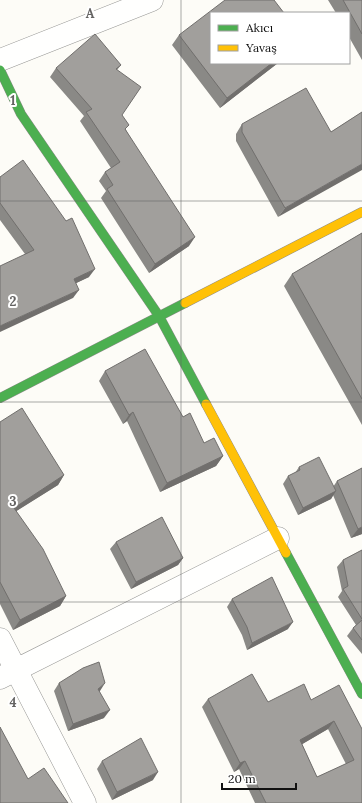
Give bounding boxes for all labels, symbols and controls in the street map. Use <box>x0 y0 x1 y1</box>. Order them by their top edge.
text: A <box>86 5 95 22</box>
legend <box>210 12 350 64</box>
text: Akıcı <box>245 20 273 35</box>
text: Yavaş <box>245 40 277 55</box>
text: 1 <box>10 92 16 109</box>
text: 2 <box>10 293 17 310</box>
text: 3 <box>9 493 17 510</box>
text: 4 <box>9 694 17 711</box>
scale bar <box>222 765 296 791</box>
text: 20 m <box>228 771 256 786</box>

